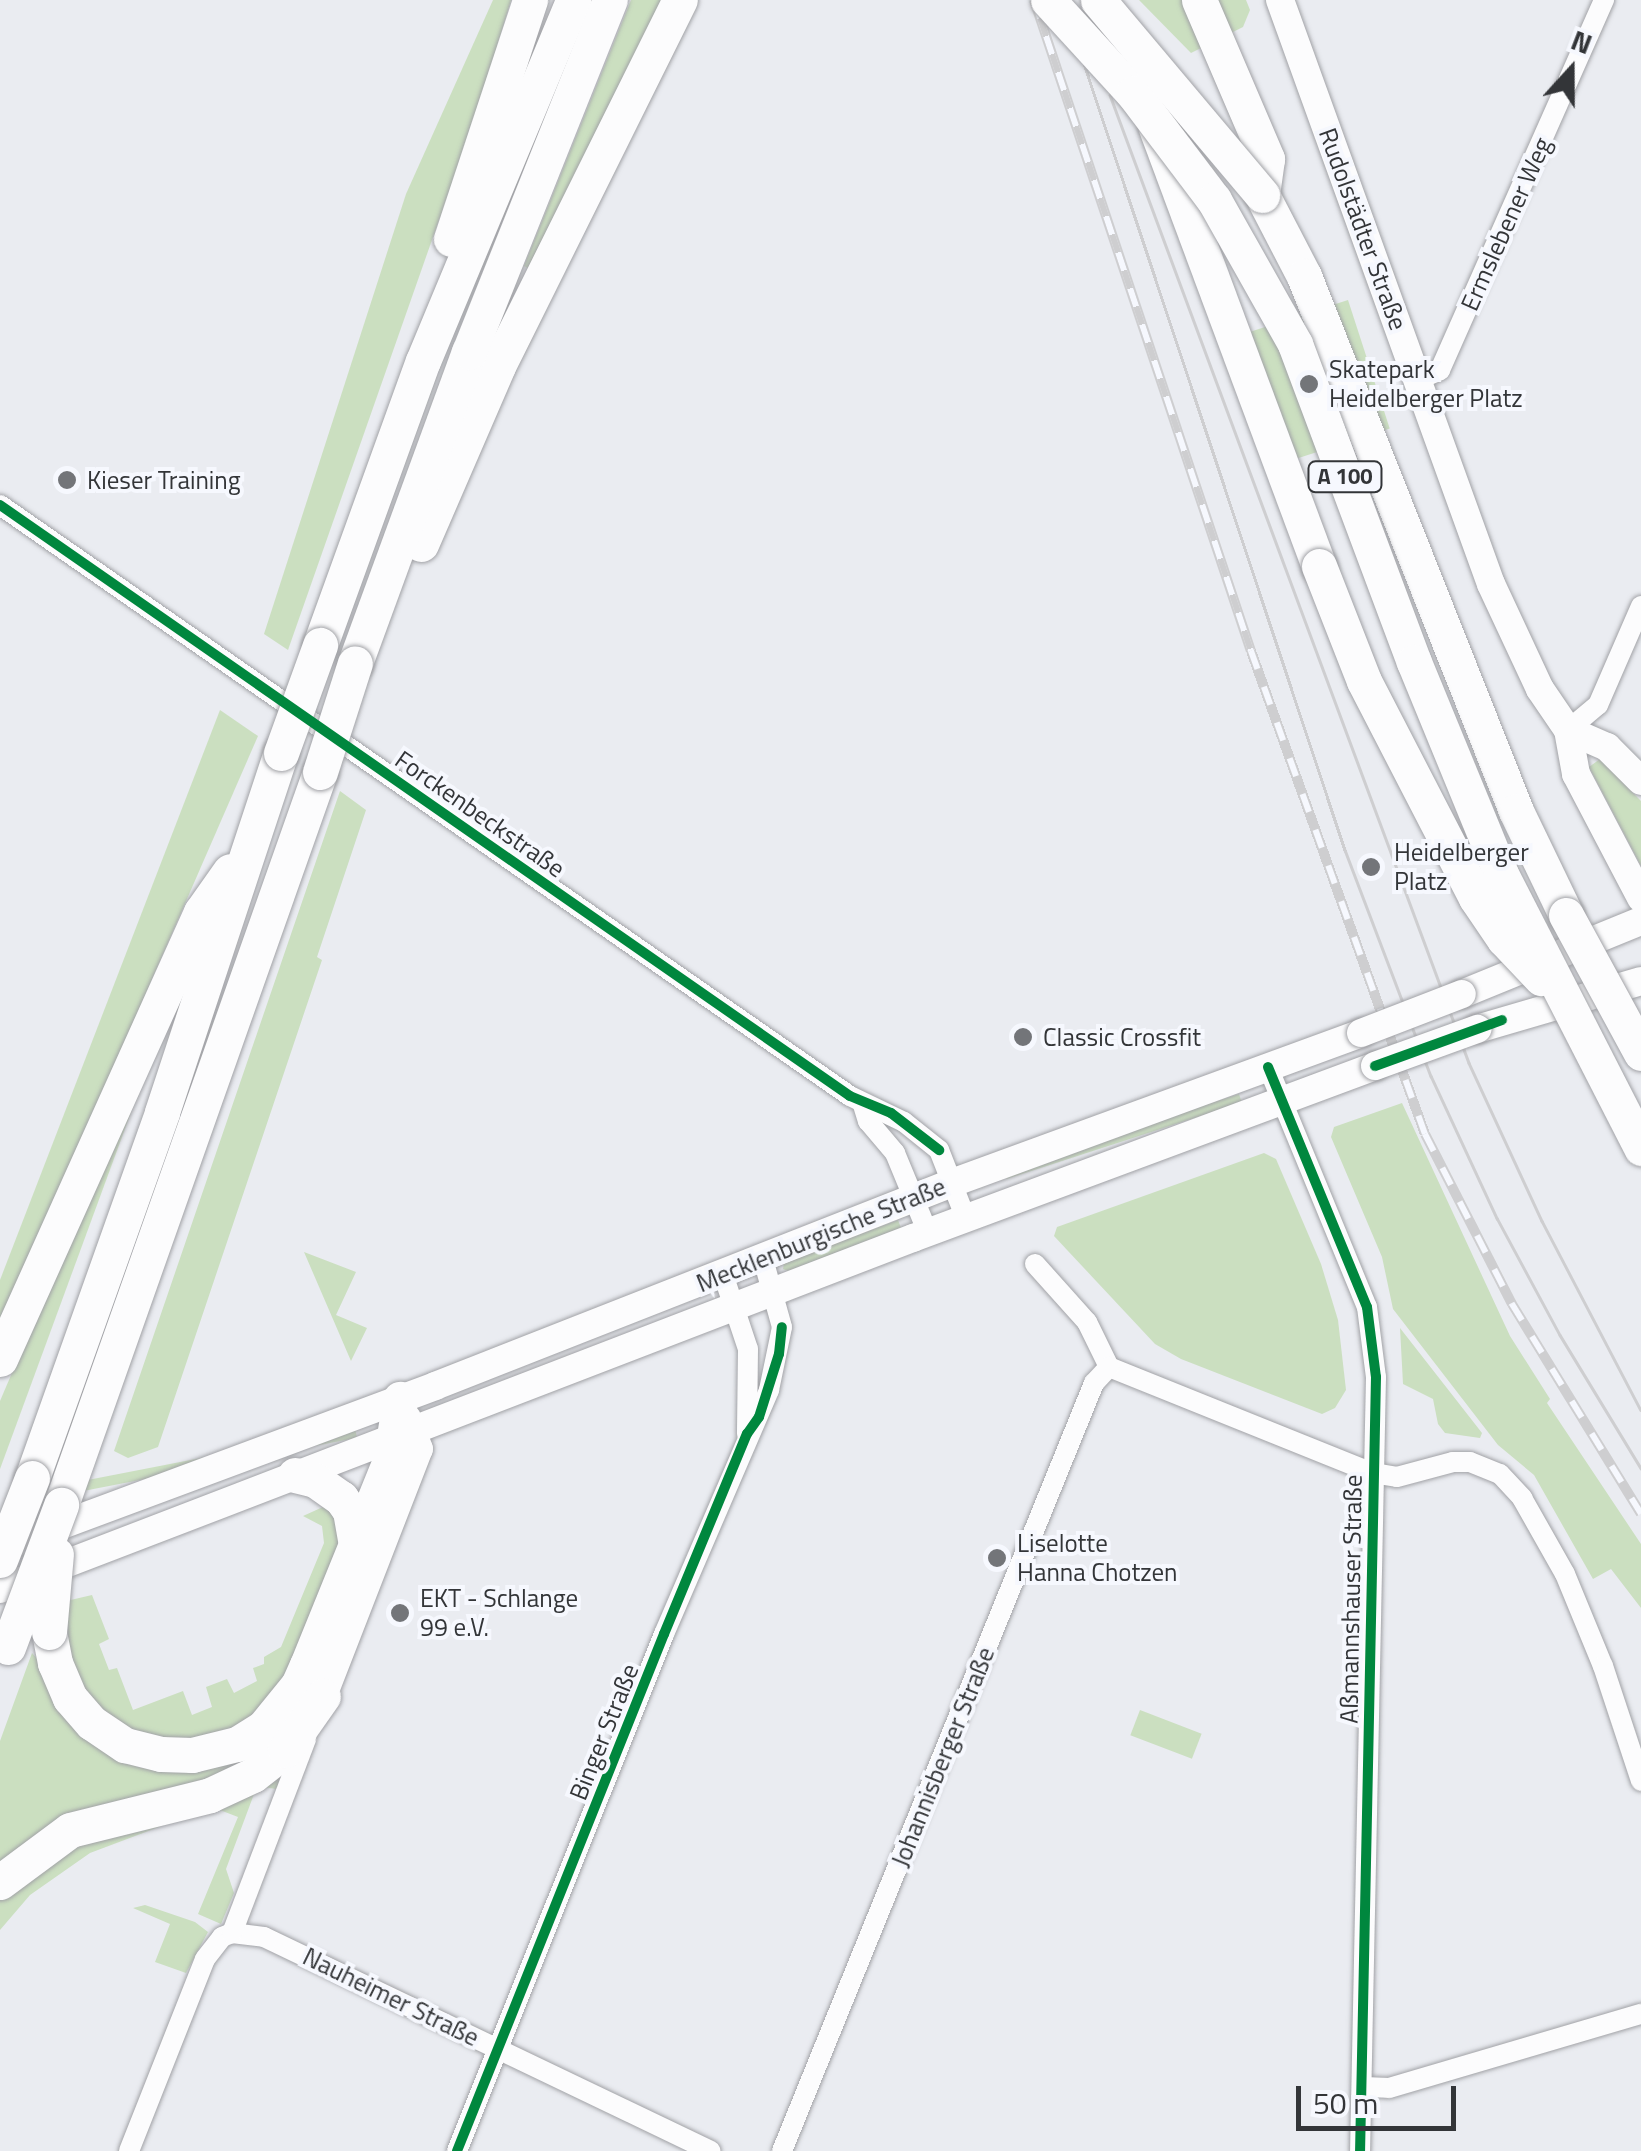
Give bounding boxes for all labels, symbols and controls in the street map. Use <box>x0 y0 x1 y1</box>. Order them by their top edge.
text: N <box>1565 18 1599 65</box>
north arrow <box>1521 20 1621 120</box>
street label: Rudolstädter Straße <box>1313 124 1413 334</box>
street label: Ermslebener Weg <box>1454 133 1558 315</box>
place label: Skatepark Heidelberger Platz <box>1329 355 1523 414</box>
marker: Skatepark Heidelberger Platz <box>1298 373 1320 395</box>
road number: A 100 <box>1305 460 1385 494</box>
place label: Kieser Training <box>87 465 241 495</box>
marker: Kieser Training <box>56 469 78 491</box>
street label: Forckenbeckstraße <box>389 744 571 884</box>
place label: Heidelberger Platz <box>1394 838 1529 897</box>
marker: Heidelberger Platz <box>1358 854 1384 880</box>
place label: Classic Crossfit <box>1043 1022 1201 1052</box>
marker: Classic Crossfit <box>1012 1026 1034 1048</box>
street label: Mecklenburgische Straße <box>692 1171 950 1299</box>
street label: Aßmannshauser Straße <box>1334 1474 1368 1724</box>
place label: Liselotte Hanna Chotzen <box>1017 1529 1178 1588</box>
marker: Liselotte Hanna Chotzen <box>986 1547 1008 1569</box>
place label: EKT - Schlange 99 e.V. <box>420 1584 578 1643</box>
marker: EKT - Schlange 99 e.V. <box>389 1602 411 1624</box>
street label: Johannisberger Straße <box>885 1643 1001 1871</box>
street label: Binger Straße <box>563 1660 645 1804</box>
street label: Nauheimer Straße <box>298 1941 484 2053</box>
scale bar <box>1301 2066 1461 2128</box>
text: 50 m <box>1313 2080 1378 2126</box>

